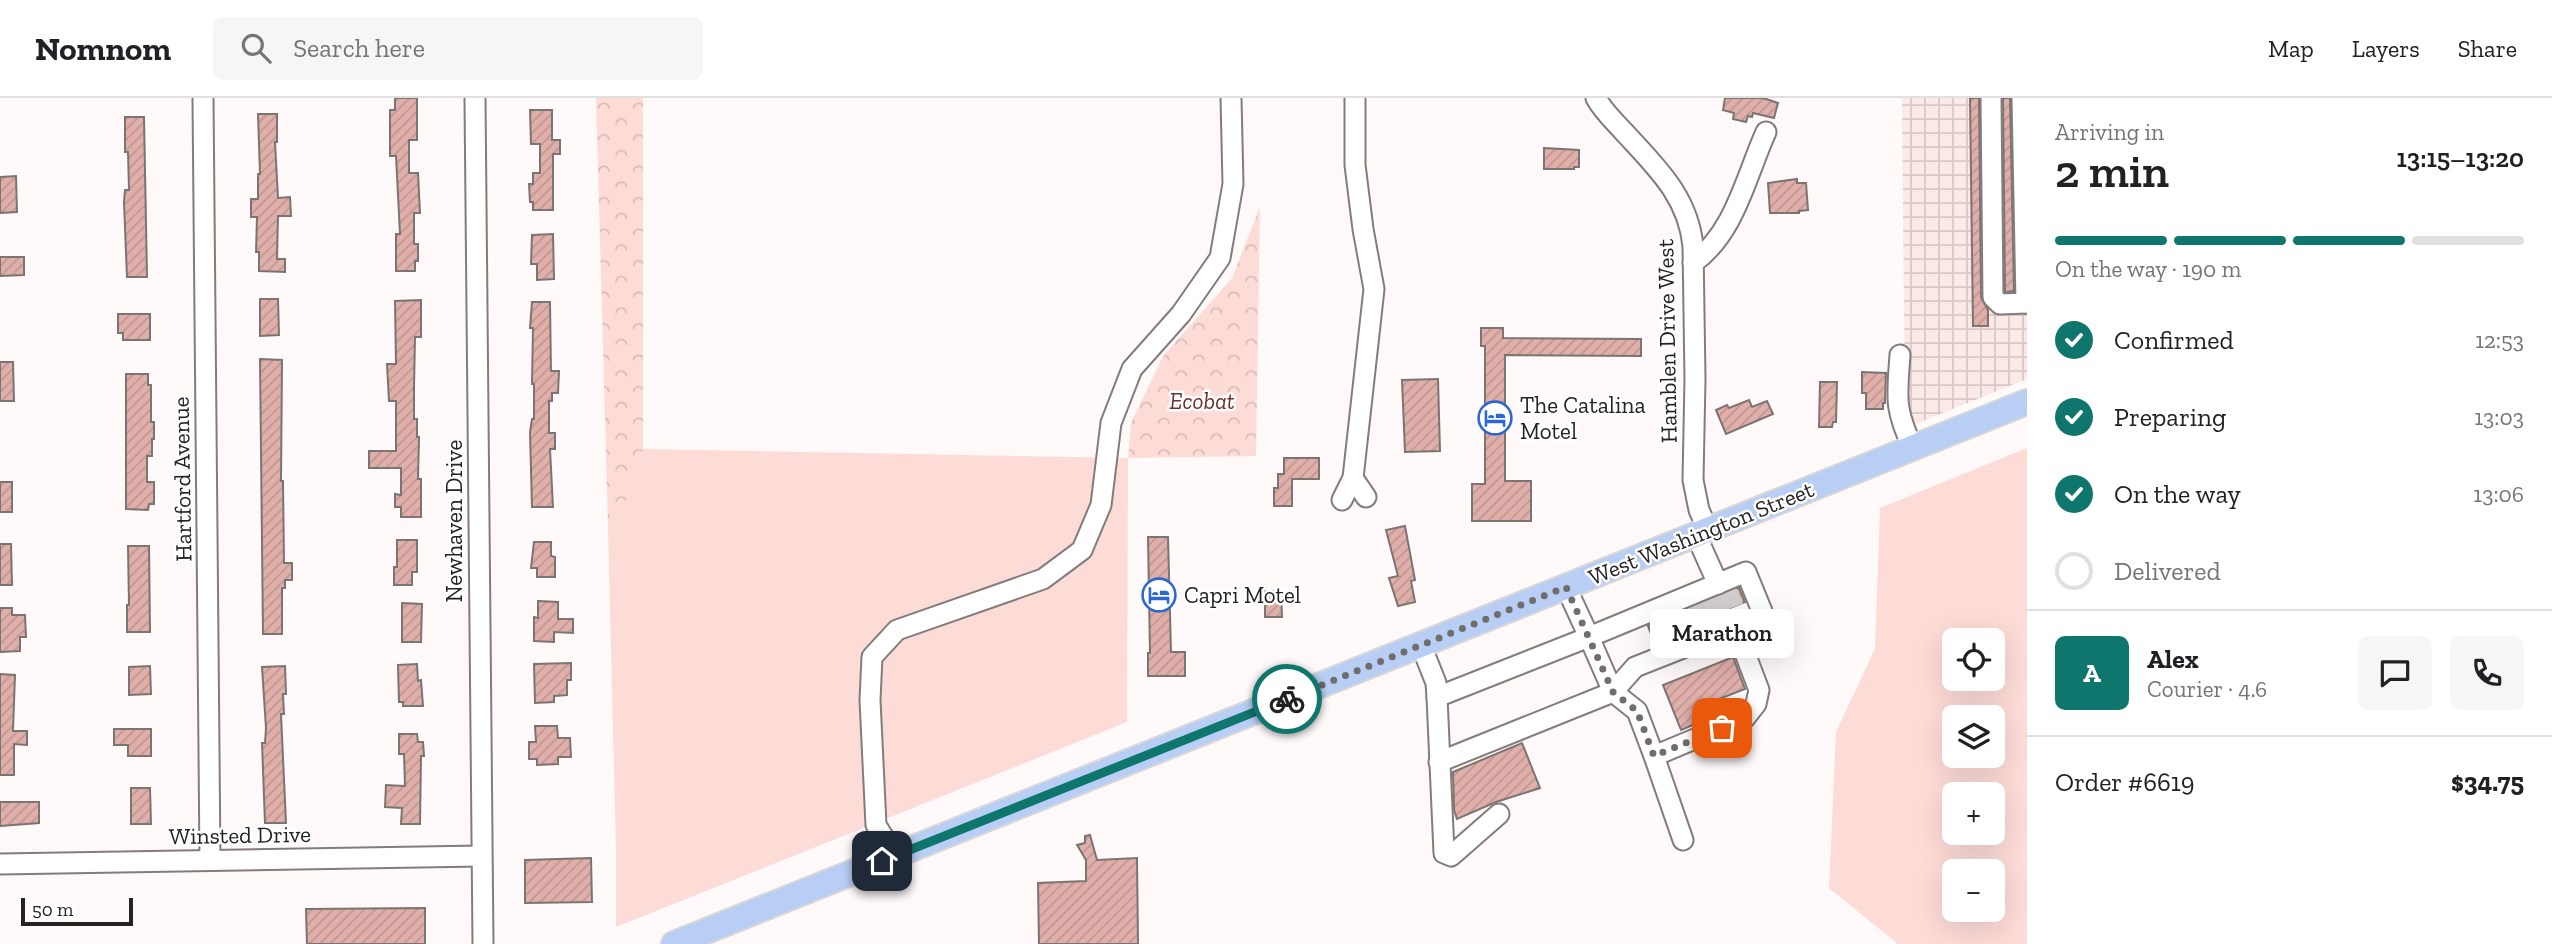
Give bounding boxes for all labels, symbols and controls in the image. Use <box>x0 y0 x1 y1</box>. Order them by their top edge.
search box <box>213 17 703 80</box>
text: Nomnom <box>35 29 171 68</box>
icon: search <box>237 29 275 67</box>
text: Search here <box>293 32 425 64</box>
text: Map <box>2268 34 2314 63</box>
text: Layers <box>2352 34 2420 63</box>
text: Share <box>2458 34 2517 63</box>
text: Arriving in <box>2055 118 2164 146</box>
text: 13:15–13:20 <box>2397 142 2524 174</box>
text: 2 min <box>2055 144 2169 199</box>
street label: Hamblen Drive West <box>1651 238 1683 443</box>
text: On the way · 190 m <box>2055 255 2241 283</box>
icon: check <box>2055 321 2093 359</box>
text: Confirmed <box>2114 324 2234 356</box>
text: 12:53 <box>2475 326 2524 354</box>
park label: Ecobat <box>1169 387 1235 415</box>
place label: The Catalina Motel <box>1520 391 1646 445</box>
street label: Hartford Avenue <box>167 396 197 562</box>
icon: check <box>2055 398 2093 436</box>
hotel icon: The Catalina Motel <box>1476 399 1514 437</box>
text: Preparing <box>2114 401 2226 433</box>
text: 13:03 <box>2474 403 2524 431</box>
street label: Newhaven Drive <box>440 440 468 602</box>
street label: West Washington Street <box>1584 475 1818 591</box>
icon: check <box>2055 475 2093 513</box>
text: On the way <box>2114 478 2241 510</box>
text: 13:06 <box>2473 480 2524 508</box>
text: Delivered <box>2114 555 2221 587</box>
hotel icon: Capri Motel <box>1140 576 1178 614</box>
place label: Capri Motel <box>1184 581 1301 609</box>
callout: Marathon <box>1650 609 1794 658</box>
text: Marathon <box>1672 619 1772 647</box>
map controls <box>1942 628 2005 922</box>
button: locate <box>1942 628 2005 691</box>
button: chat <box>2358 636 2432 710</box>
button: phone <box>2450 636 2524 710</box>
text: Alex <box>2147 643 2199 675</box>
text: A <box>2083 657 2101 689</box>
courier <box>1252 664 1322 734</box>
text: Courier · 4.6 <box>2147 675 2267 703</box>
icon: bike <box>1268 680 1306 718</box>
pin <box>1692 698 1752 758</box>
button: layers <box>1942 705 2005 768</box>
icon: bag <box>1703 709 1741 747</box>
text: Order #6619 <box>2055 766 2195 798</box>
text: $34.75 <box>2451 766 2524 798</box>
button: + <box>1942 782 2005 845</box>
street label: Winsted Drive <box>169 820 311 850</box>
pin <box>852 831 912 891</box>
icon: home <box>863 842 901 880</box>
button: − <box>1942 859 2005 922</box>
scale bar <box>21 895 133 927</box>
text: 50 m <box>32 898 73 921</box>

